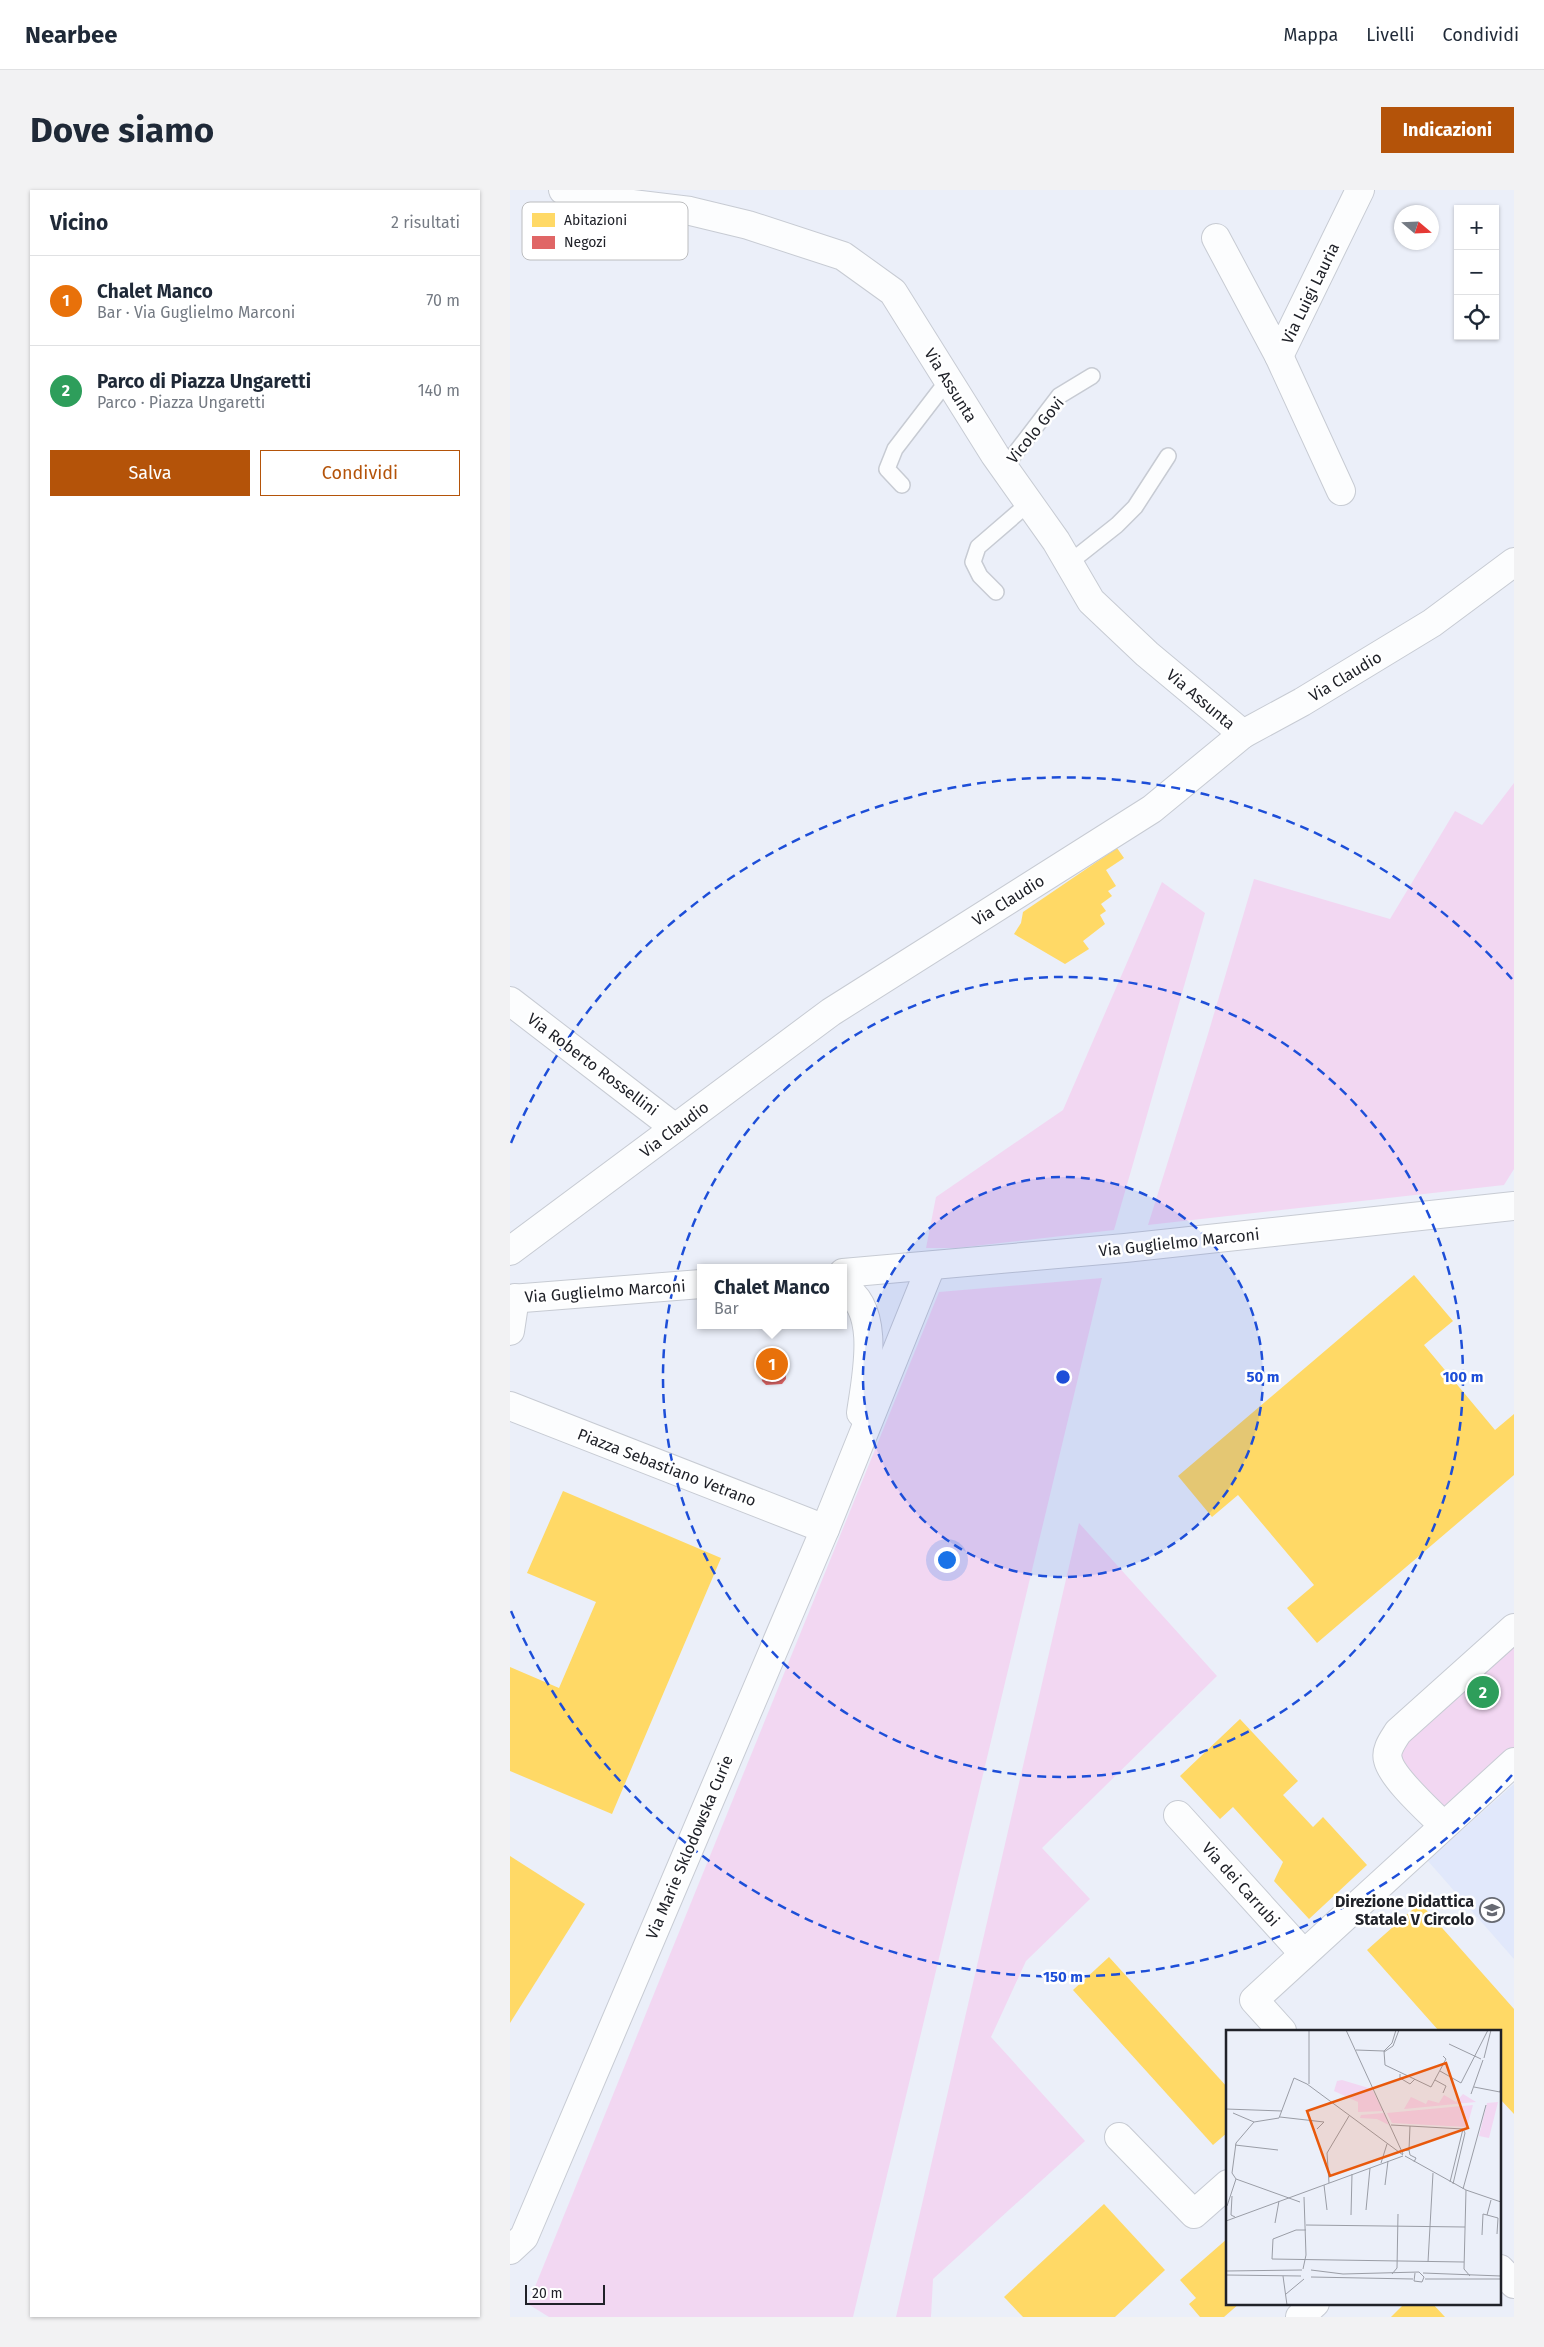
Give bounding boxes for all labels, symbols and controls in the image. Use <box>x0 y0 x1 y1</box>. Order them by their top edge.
text: Nearbee <box>25 21 118 49</box>
text: Mappa <box>1284 24 1338 46</box>
text: Livelli <box>1366 24 1415 46</box>
text: Condividi <box>1443 24 1519 46</box>
button: Indicazioni <box>1381 107 1514 153</box>
text: Dove siamo <box>30 109 214 151</box>
legend <box>522 202 688 260</box>
north arrow <box>1394 205 1439 250</box>
map controls <box>1454 205 1499 340</box>
button: + <box>1454 205 1499 250</box>
text: Vicino <box>50 210 108 236</box>
text: Abitazioni <box>564 212 627 229</box>
text: 2 risultati <box>391 213 460 232</box>
text: Negozi <box>564 234 606 251</box>
street label: Via Luigi Lauria <box>1278 240 1343 347</box>
button: − <box>1454 250 1499 295</box>
text: Chalet Manco <box>97 280 213 303</box>
text: 1 <box>62 291 70 310</box>
text: 70 m <box>426 291 460 310</box>
button: locate <box>1454 295 1499 340</box>
text: Bar · Via Guglielmo Marconi <box>97 303 295 322</box>
street label: Via Assunta <box>920 345 981 426</box>
text: Parco di Piazza Ungaretti <box>97 370 311 393</box>
text: 2 <box>62 381 70 400</box>
text: 140 m <box>418 381 460 400</box>
text: Parco · Piazza Ungaretti <box>97 393 265 412</box>
street label: Vicolo Govi <box>1003 393 1068 467</box>
button: Salva <box>50 450 250 496</box>
button: Condividi <box>260 450 460 496</box>
street label: Via Claudio <box>1306 647 1385 705</box>
street label: Via Assunta <box>1163 665 1239 733</box>
street label: Via Claudio <box>969 871 1048 930</box>
street label: Via Roberto Rossellini <box>524 1009 662 1120</box>
street label: Via Claudio <box>636 1097 712 1161</box>
street label: Via Guglielmo Marconi <box>1098 1225 1260 1260</box>
popup <box>697 1264 847 1329</box>
street label: Via Guglielmo Marconi <box>524 1276 686 1307</box>
text: Chalet Manco <box>714 1276 830 1299</box>
text: Bar <box>714 1299 739 1318</box>
pin: 1 <box>756 1345 788 1383</box>
centre of rings <box>1054 1368 1072 1386</box>
text: 50 m <box>1246 1368 1280 1386</box>
text: 100 m <box>1443 1368 1483 1386</box>
street label: Piazza Sebastiano Vetrano <box>575 1425 759 1510</box>
your location <box>934 1547 960 1573</box>
pin: 2 <box>1467 1673 1499 1711</box>
street label: Via Marie Sklodowska Curie <box>642 1752 737 1942</box>
street label: Via dei Carrubi <box>1198 1838 1283 1930</box>
place label: Direzione Didattica Statale V Circolo <box>1335 1892 1474 1929</box>
school or university icon: Direzione Didattica Statale V Circolo <box>1479 1897 1505 1923</box>
text: 150 m <box>1043 1968 1083 1986</box>
inset map <box>1226 2030 1502 2304</box>
scale bar <box>525 2282 605 2305</box>
text: 20 m <box>532 2285 562 2302</box>

